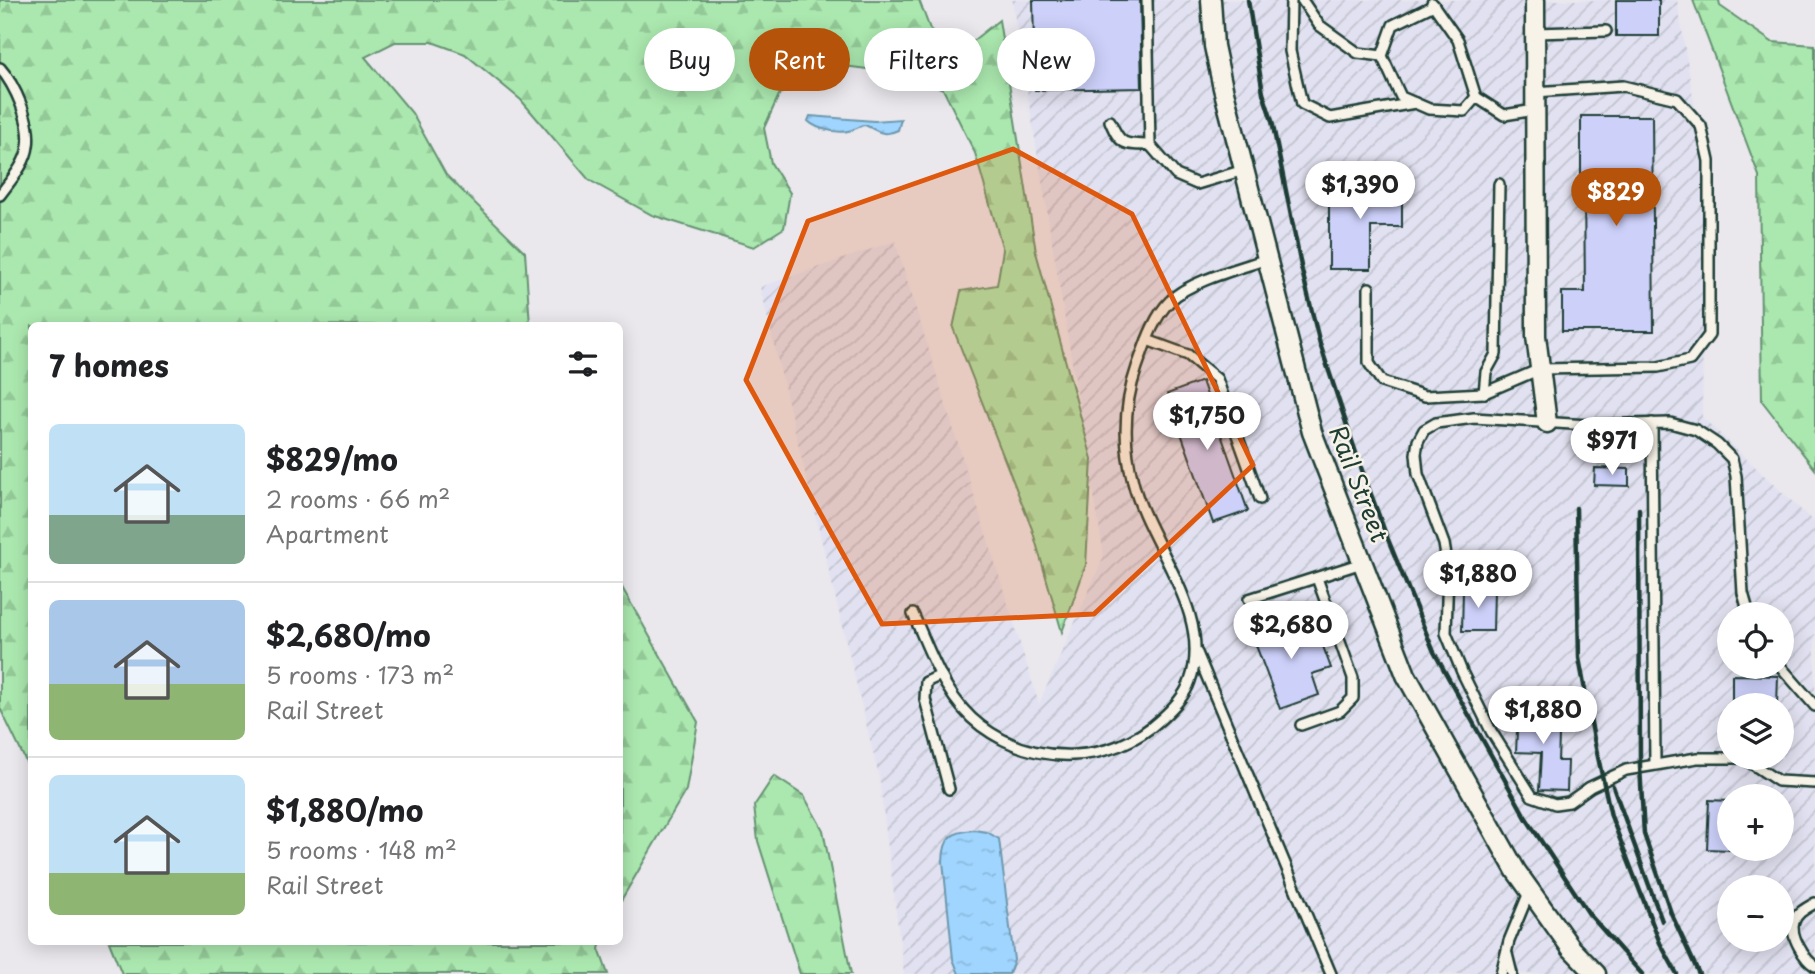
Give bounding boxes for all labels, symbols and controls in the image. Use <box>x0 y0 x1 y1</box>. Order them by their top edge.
chip: Buy <box>644 28 735 91</box>
chip: Rent <box>749 28 850 91</box>
chip: Filters <box>864 28 983 91</box>
chip: New <box>997 28 1095 91</box>
pin: $1,390 <box>1303 162 1417 221</box>
text: $1,390 <box>1321 166 1399 201</box>
pin: $829 <box>1575 168 1657 228</box>
text: $829 <box>1587 173 1645 208</box>
text: 7 homes <box>49 342 169 387</box>
icon: filters <box>564 345 602 383</box>
pin: $1,750 <box>1150 392 1264 452</box>
text: $1,750 <box>1169 397 1245 432</box>
pin: $971 <box>1571 418 1653 477</box>
street label: Rail Street <box>1321 420 1399 547</box>
text: $971 <box>1587 422 1637 457</box>
text: $829/mo <box>266 436 398 481</box>
icon: home <box>105 452 189 536</box>
text: 2 rooms · 66 m² <box>266 481 450 516</box>
text: Apartment <box>266 516 389 551</box>
pin: $1,880 <box>1421 550 1535 610</box>
text: $1,880 <box>1439 555 1517 590</box>
pin: $2,680 <box>1234 602 1348 661</box>
map controls <box>1717 602 1794 952</box>
button: locate <box>1717 602 1794 679</box>
text: $2,680 <box>1249 606 1333 641</box>
text: $2,680/mo <box>266 612 431 657</box>
icon: home <box>105 628 189 712</box>
text: 5 rooms · 173 m² <box>266 657 454 692</box>
pin: $1,880 <box>1486 686 1600 746</box>
text: $1,880 <box>1504 691 1582 726</box>
text: Rail Street <box>266 692 383 727</box>
button: layers <box>1717 693 1794 770</box>
button: + <box>1717 784 1794 861</box>
text: $1,880/mo <box>266 787 423 832</box>
icon: home <box>105 803 189 887</box>
text: 5 rooms · 148 m² <box>266 832 457 867</box>
text: Rail Street <box>266 867 383 902</box>
button: − <box>1717 875 1794 952</box>

